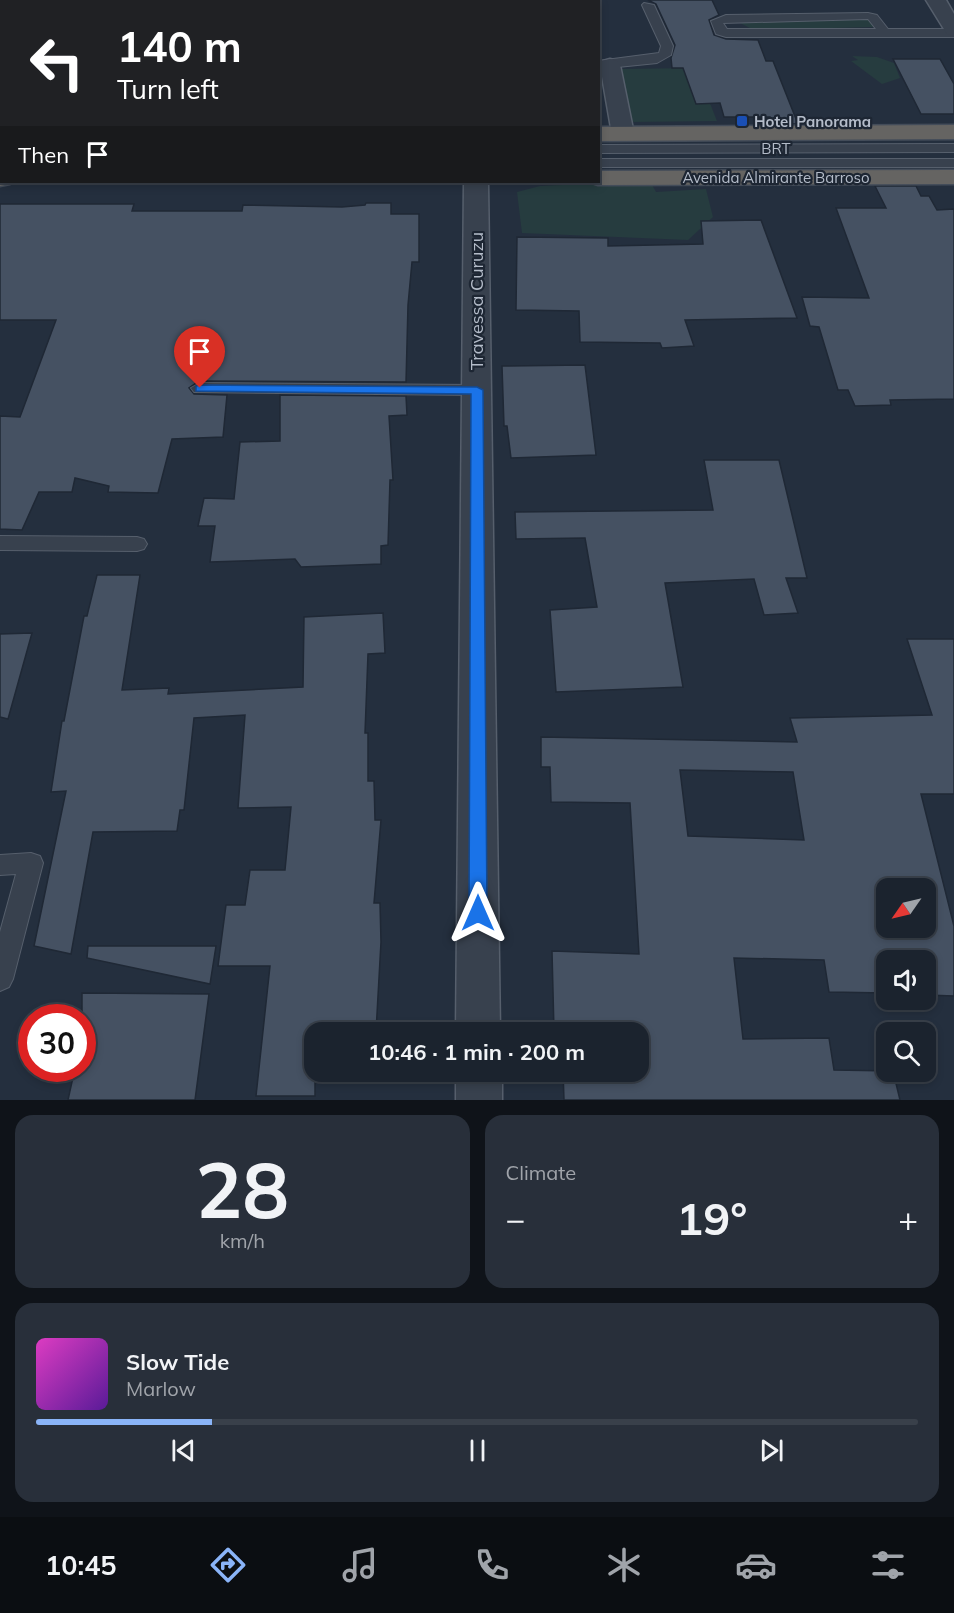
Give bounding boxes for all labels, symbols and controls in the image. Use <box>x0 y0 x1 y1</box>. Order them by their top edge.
text: 140 m <box>117 20 242 73</box>
icon: left <box>18 24 96 102</box>
text: Turn left <box>117 72 219 106</box>
place label: Hotel Panorama <box>754 112 871 131</box>
marker: Hotel Panorama <box>735 114 749 128</box>
icon: arrive <box>81 138 114 171</box>
street label: BRT <box>761 139 791 158</box>
text: Then <box>18 141 69 169</box>
street label: Avenida Almirante Barroso <box>682 168 870 187</box>
street label: Travessa Curuzu <box>465 232 488 370</box>
pin <box>174 326 225 388</box>
icon: arrive <box>183 335 216 368</box>
north arrow <box>876 878 936 938</box>
map controls <box>876 878 936 1082</box>
position arrow <box>446 881 510 945</box>
button: sound <box>876 950 936 1010</box>
speed limit sign: 30 <box>18 1004 96 1082</box>
button: search <box>876 1022 936 1082</box>
text: 10:46 · 1 min · 200 m <box>368 1038 585 1066</box>
text: 28 <box>195 1140 289 1238</box>
text: Climate <box>506 1160 576 1185</box>
text: 19° <box>676 1190 747 1246</box>
text: − <box>506 1198 525 1239</box>
text: + <box>898 1198 918 1239</box>
text: km/h <box>220 1228 265 1253</box>
text: Slow Tide <box>126 1348 229 1376</box>
text: Marlow <box>126 1376 196 1401</box>
icon: previous <box>167 1434 200 1467</box>
icon: pause <box>461 1434 494 1467</box>
icon: next <box>755 1434 788 1467</box>
icon: directions <box>207 1544 249 1586</box>
icon: music <box>339 1544 381 1586</box>
icon: phone <box>471 1544 513 1586</box>
icon: climate <box>603 1544 645 1586</box>
icon: car <box>735 1544 777 1586</box>
icon: filters <box>867 1544 909 1586</box>
text: 10:45 <box>45 1548 117 1582</box>

